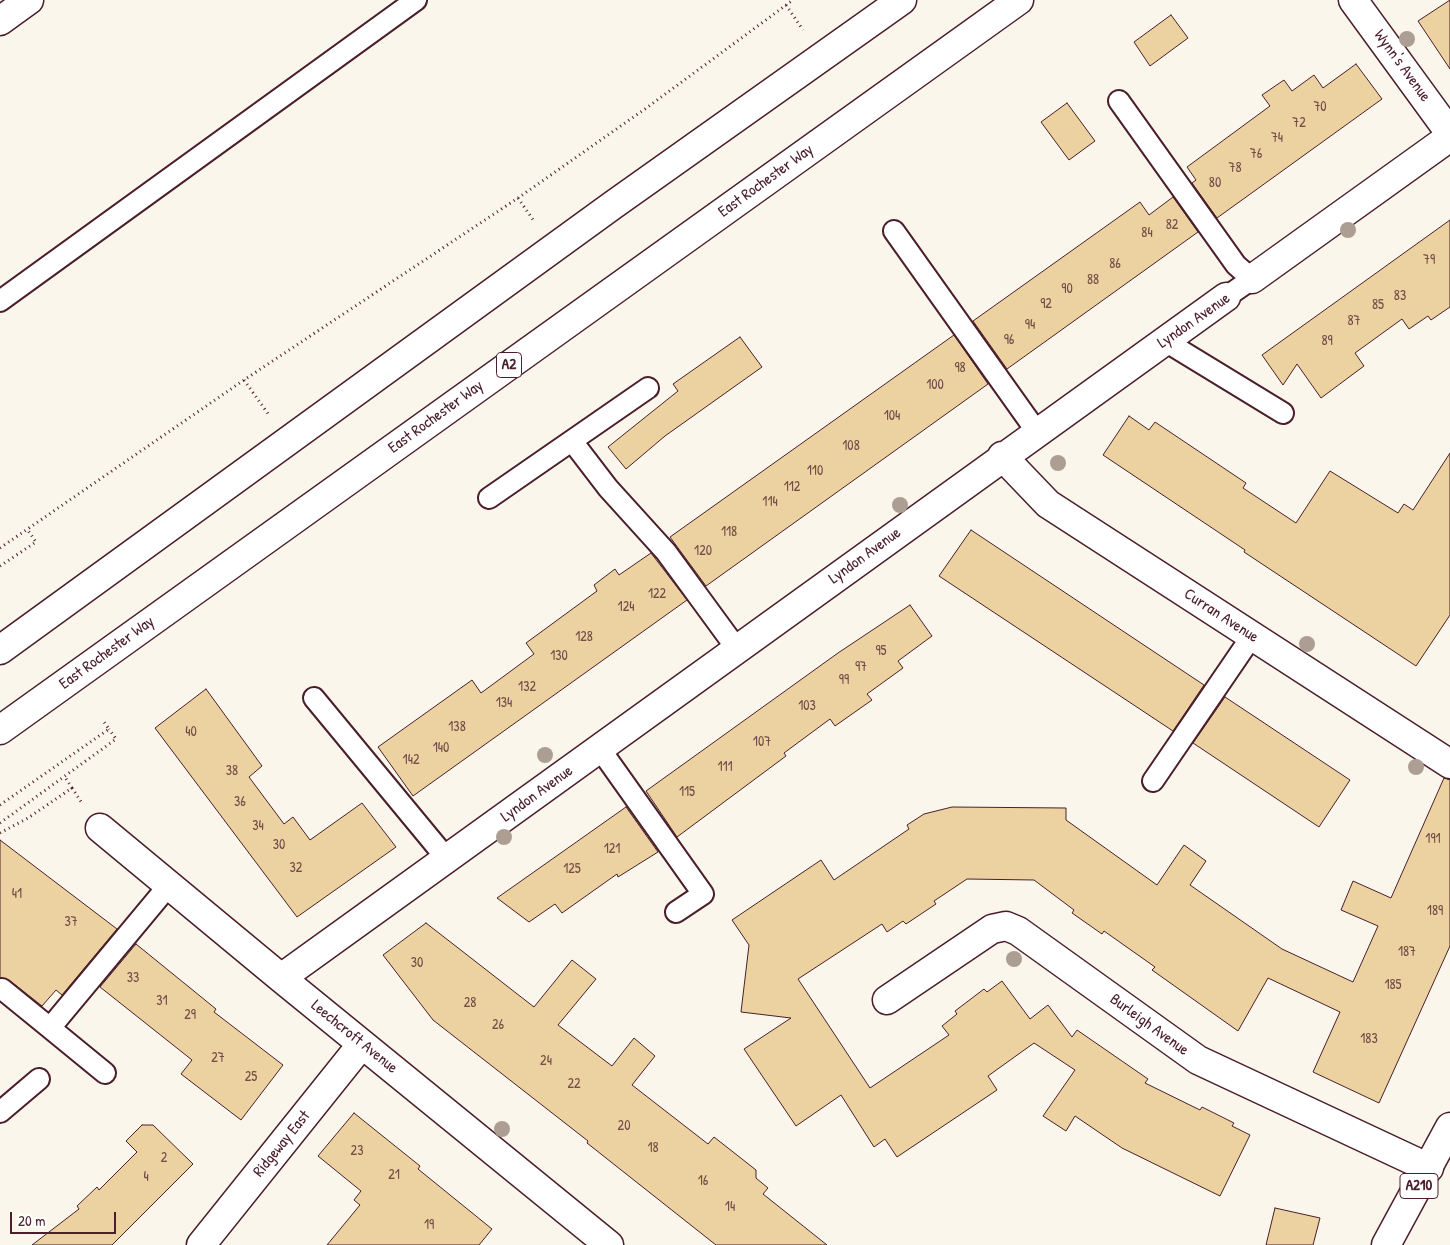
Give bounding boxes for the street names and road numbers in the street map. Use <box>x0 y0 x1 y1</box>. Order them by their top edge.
street label: Wynn's Avenue <box>1370 26 1434 106</box>
street label: East Rochester Way <box>715 140 817 222</box>
street label: Lyndon Avenue <box>1154 289 1234 353</box>
road number: A2 <box>496 352 522 378</box>
street label: East Rochester Way <box>385 376 487 458</box>
street label: Lyndon Avenue <box>825 524 905 588</box>
street label: Curran Avenue <box>1180 585 1262 647</box>
street label: East Rochester Way <box>56 612 158 694</box>
street label: Lyndon Avenue <box>497 762 577 826</box>
street label: Burleigh Avenue <box>1106 990 1192 1060</box>
street label: Leechcroft Avenue <box>307 996 401 1078</box>
street label: Ridgeway East <box>249 1107 315 1181</box>
road number: A210 <box>1400 1174 1438 1198</box>

